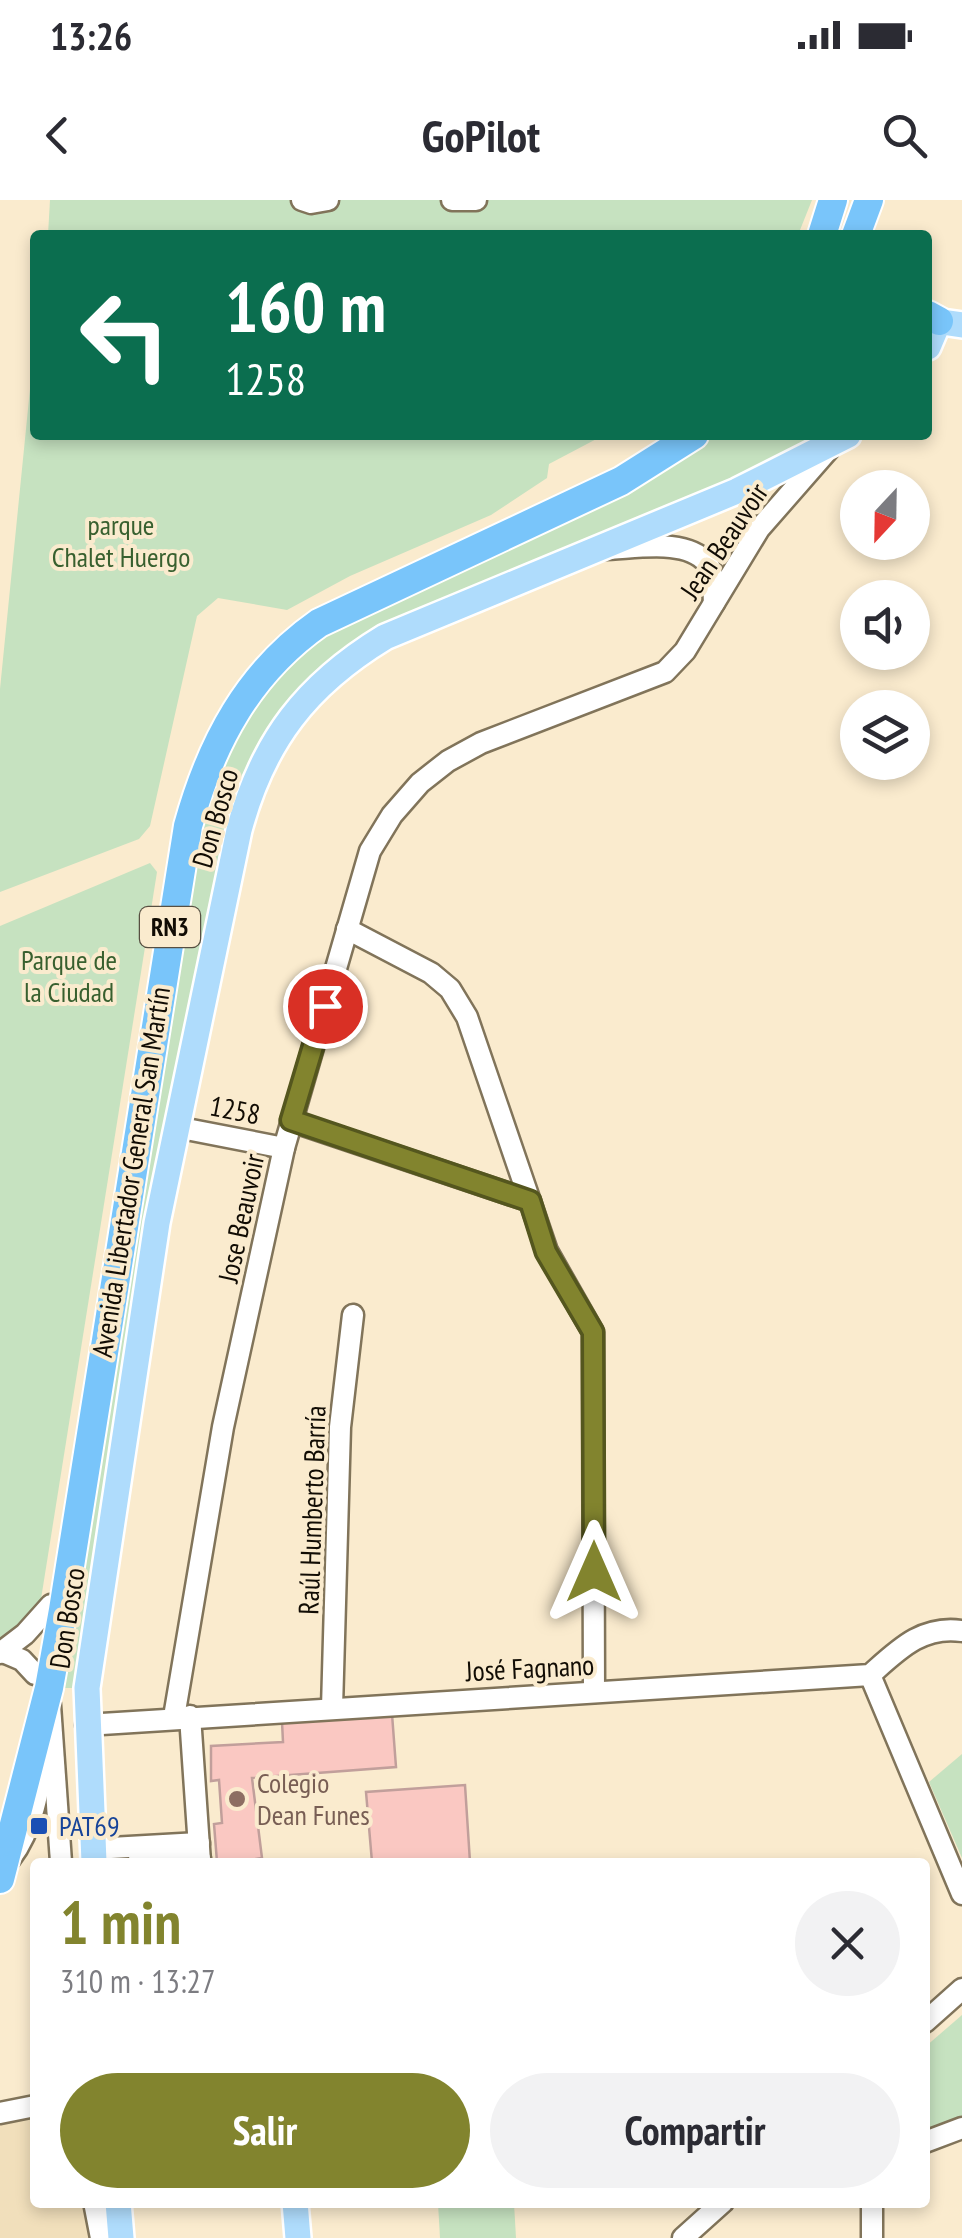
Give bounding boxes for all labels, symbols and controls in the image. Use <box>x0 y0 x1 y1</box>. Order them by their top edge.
text: 13:26 <box>50 11 132 60</box>
text: GoPilot <box>422 106 540 164</box>
icon: back <box>30 108 85 163</box>
icon: search <box>877 108 932 163</box>
text: 160 m <box>225 261 386 351</box>
icon: left <box>60 270 190 400</box>
text: 1258 <box>225 349 306 407</box>
north arrow <box>840 470 930 560</box>
map controls <box>840 470 930 780</box>
street label: Jean Beauvoir <box>671 475 776 607</box>
park label: parque Chalet Huergo <box>52 506 190 575</box>
button: sound <box>840 580 930 670</box>
button: layers <box>840 690 930 780</box>
street label: Don Bosco <box>183 764 246 872</box>
road number: RN3 <box>140 907 200 947</box>
park label: Parque de la Ciudad <box>21 941 117 1010</box>
pin <box>283 964 368 1049</box>
icon: arrive <box>298 979 353 1034</box>
street label: Avenida Libertador General San Martín <box>83 984 178 1360</box>
street label: 1258 <box>207 1087 263 1132</box>
street label: Jose Beauvoir <box>209 1150 272 1287</box>
street label: Raúl Humberto Barría <box>289 1405 334 1615</box>
position arrow <box>542 1520 646 1624</box>
street label: Don Bosco <box>40 1565 93 1671</box>
street label: José Fagnano <box>464 1646 595 1689</box>
place label: Colegio Dean Funes <box>257 1764 370 1833</box>
marker: Colegio Dean Funes <box>226 1788 248 1810</box>
place label: PAT69 <box>59 1807 120 1844</box>
marker: PAT69 <box>28 1815 50 1837</box>
text: 1 min <box>60 1883 181 1961</box>
button: close <box>795 1891 900 1996</box>
text: 310 m · 13:27 <box>60 1960 215 2002</box>
button: Salir <box>60 2073 470 2188</box>
button: Compartir <box>490 2073 900 2188</box>

